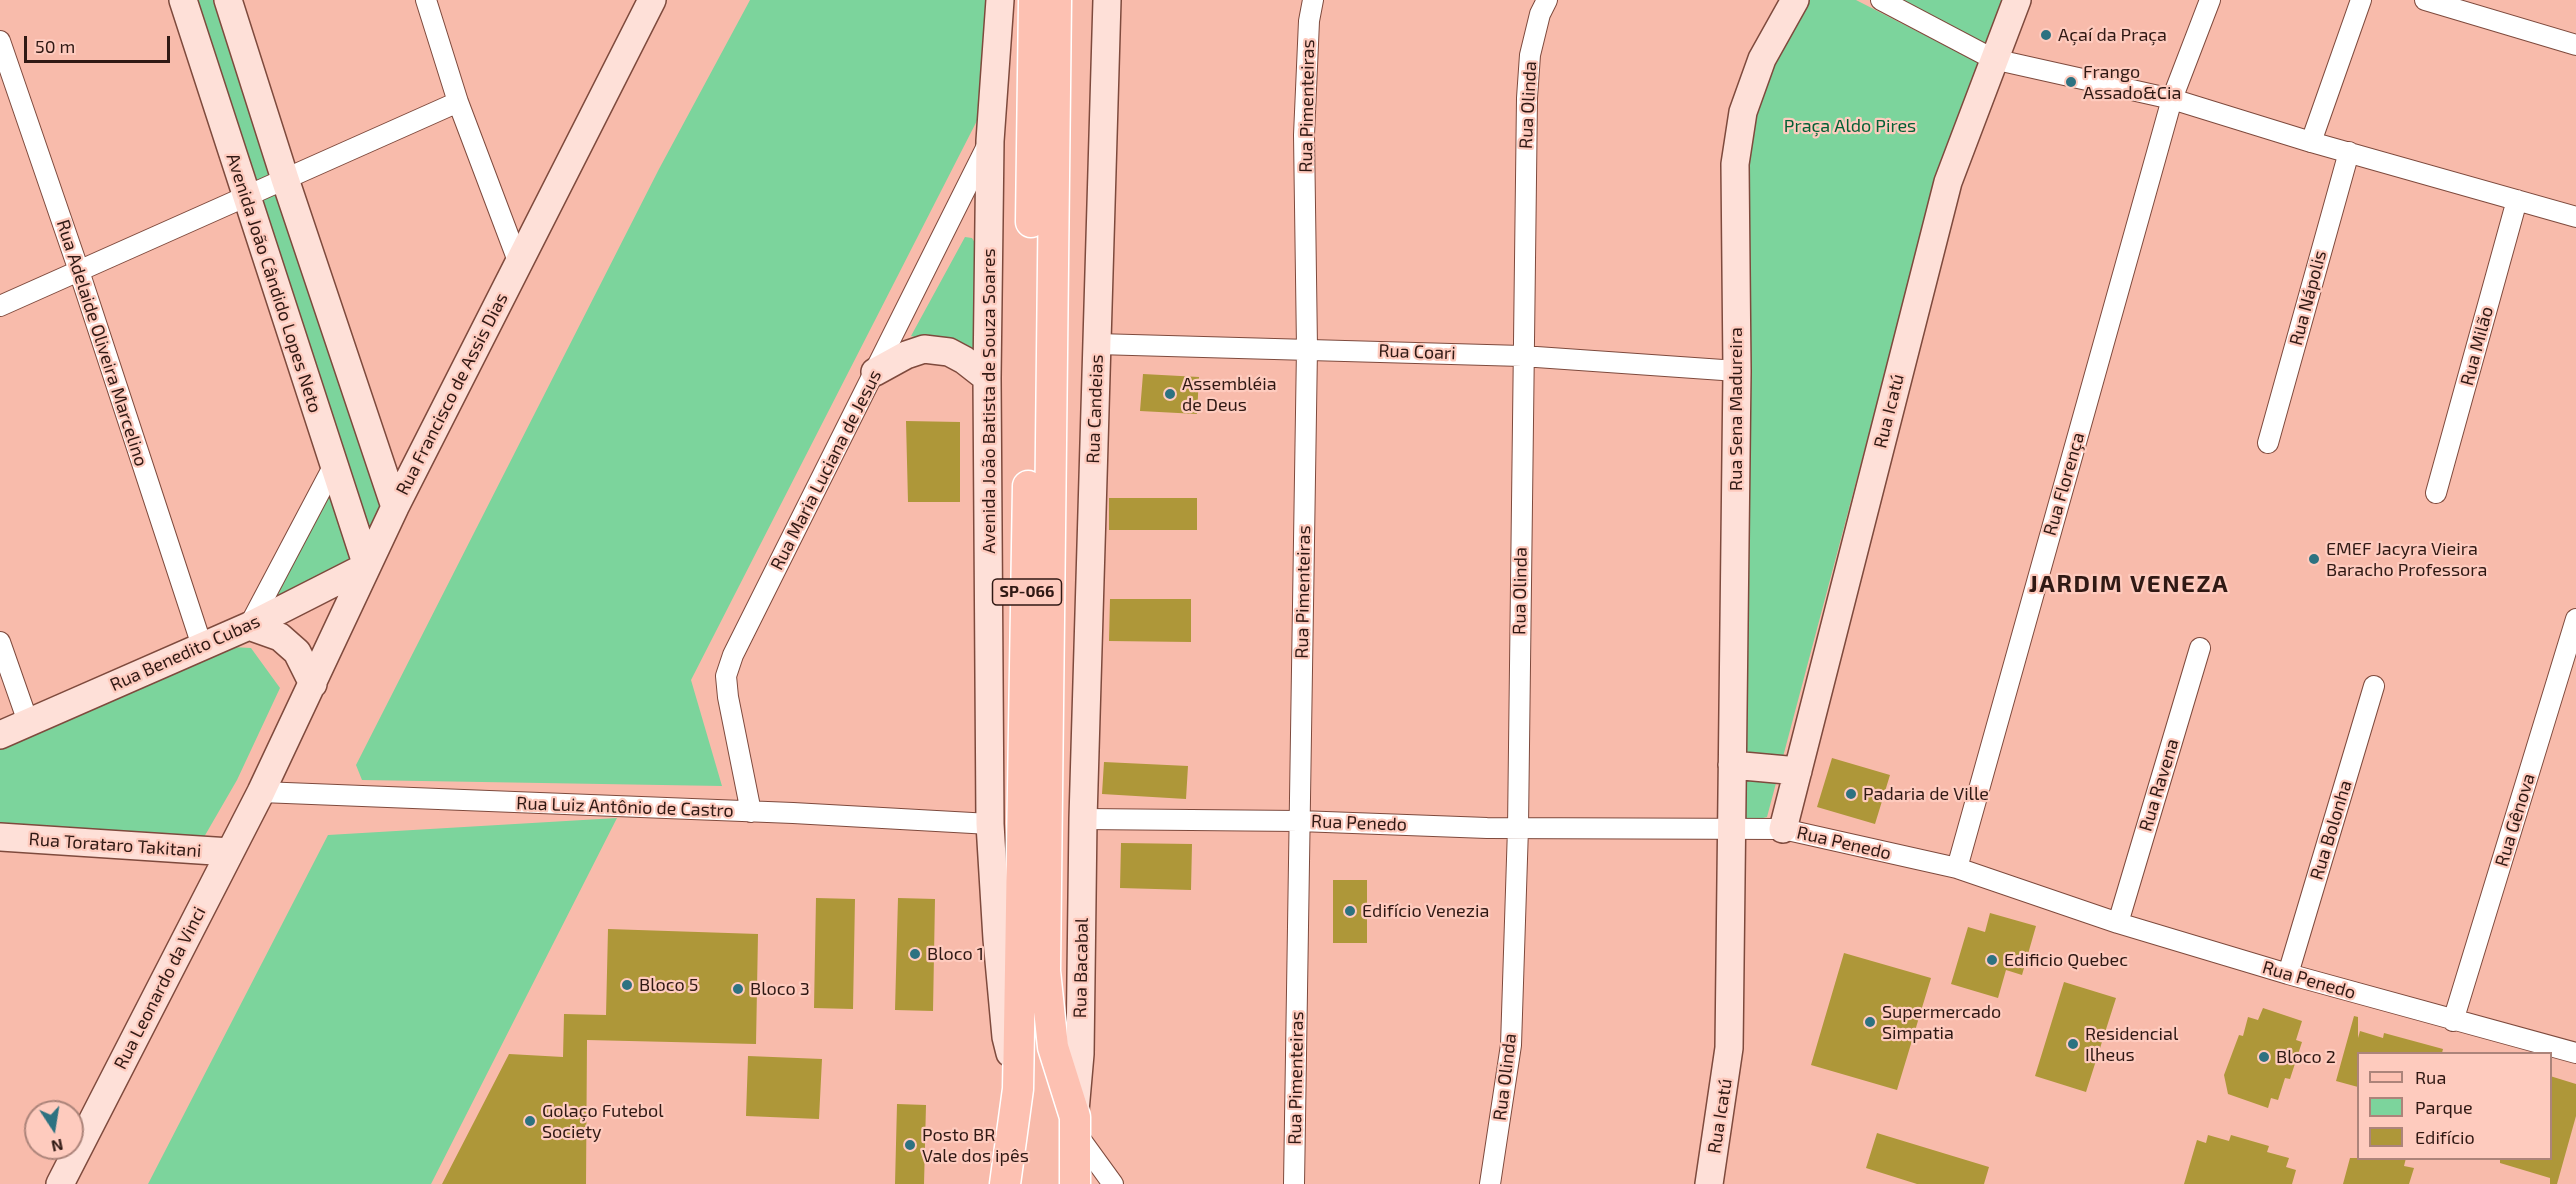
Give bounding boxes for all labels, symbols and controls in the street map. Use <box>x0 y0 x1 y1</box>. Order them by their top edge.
scale bar <box>27 24 172 62</box>
place label: Açaí da Praça <box>2058 24 2167 46</box>
marker: Açaí da Praça <box>2039 28 2053 42</box>
text: 50 m <box>35 35 75 57</box>
street label: Rua Pimenteiras <box>1295 39 1319 173</box>
street label: Rua Olinda <box>1515 61 1541 149</box>
place label: Frango Assado&Cia <box>2083 61 2181 104</box>
marker: Frango Assado&Cia <box>2064 75 2078 89</box>
park label: Praça Aldo Pires <box>1784 115 1916 137</box>
street label: Avenida João Cândido Lopes Neto <box>222 151 326 415</box>
street label: Rua Adelaide Oliveira Marcelino <box>52 217 152 469</box>
street label: Avenida João Batista de Souza Soares <box>978 248 1000 554</box>
street label: Rua Nápolis <box>2285 248 2331 348</box>
street label: Rua Francisco de Assis Dias <box>392 289 512 499</box>
street label: Rua Milão <box>2456 304 2498 388</box>
street label: Rua Sena Madureira <box>1725 327 1747 491</box>
street label: Rua Coari <box>1378 340 1456 364</box>
street label: Rua Candeias <box>1082 354 1108 464</box>
street label: Rua Maria Luciana de Jesus <box>766 366 886 574</box>
street label: Rua Icatú <box>1869 372 1909 450</box>
place label: Assembléia de Deus <box>1182 373 1277 416</box>
marker: Assembléia de Deus <box>1163 387 1177 401</box>
street label: Rua Florença <box>2039 430 2089 538</box>
street label: Rua Pimenteiras <box>1291 525 1315 659</box>
place label: EMEF Jacyra Vieira Baracho Professora <box>2326 538 2487 580</box>
street label: Rua Olinda <box>1508 547 1532 635</box>
marker: EMEF Jacyra Vieira Baracho Professora <box>2307 552 2321 566</box>
district label: JARDIM VENEZA <box>2029 570 2229 598</box>
road number: SP-066 <box>992 579 1062 605</box>
street label: Rua Benedito Cubas <box>107 610 263 696</box>
street label: Rua Ravena <box>2135 736 2183 834</box>
street label: Rua Gênova <box>2491 771 2539 869</box>
street label: Rua Bolonha <box>2306 778 2356 882</box>
place label: Padaria de Ville <box>1863 783 1989 805</box>
marker: Padaria de Ville <box>1844 787 1858 801</box>
street label: Rua Luiz Antônio de Castro <box>516 792 734 822</box>
street label: Rua Penedo <box>1311 811 1407 835</box>
street label: Rua Penedo <box>1795 822 1893 864</box>
street label: Rua Torataro Takitani <box>28 828 202 862</box>
place label: Edifício Venezia <box>1362 900 1489 922</box>
street label: Rua Leonardo da Vinci <box>110 903 210 1073</box>
marker: Edifício Venezia <box>1343 904 1357 918</box>
street label: Rua Bacabal <box>1069 918 1093 1018</box>
place label: Bloco 1 <box>927 943 984 965</box>
marker: Bloco 1 <box>908 947 922 961</box>
place label: Edificio Quebec <box>2004 949 2128 971</box>
marker: Edificio Quebec <box>1985 953 1999 967</box>
street label: Rua Penedo <box>2260 956 2358 1004</box>
place label: Bloco 5 <box>639 974 698 996</box>
marker: Bloco 5 <box>620 978 634 992</box>
place label: Bloco 3 <box>750 978 810 1000</box>
marker: Bloco 3 <box>731 982 745 996</box>
place label: Supermercado Simpatia <box>1882 1001 2001 1044</box>
street label: Rua Pimenteiras <box>1284 1011 1308 1145</box>
marker: Supermercado Simpatia <box>1863 1015 1877 1029</box>
place label: Residencial Ilheus <box>2085 1023 2178 1066</box>
street label: Rua Olinda <box>1489 1032 1521 1122</box>
marker: Residencial Ilheus <box>2066 1037 2080 1051</box>
place label: Bloco 2 <box>2276 1046 2336 1068</box>
marker: Bloco 2 <box>2257 1050 2271 1064</box>
legend <box>2357 1052 2552 1160</box>
text: Rua <box>2415 1066 2446 1088</box>
street label: Rua Icatú <box>1703 1077 1737 1155</box>
text: Parque <box>2415 1096 2473 1118</box>
north arrow <box>24 1100 84 1160</box>
place label: Golaço Futebol Society <box>542 1100 664 1142</box>
marker: Golaço Futebol Society <box>523 1114 537 1128</box>
place label: Posto BR Vale dos ipês <box>922 1124 1029 1166</box>
text: Edifício <box>2415 1126 2475 1148</box>
text: N <box>50 1136 65 1157</box>
marker: Posto BR Vale dos ipês <box>903 1138 917 1152</box>

